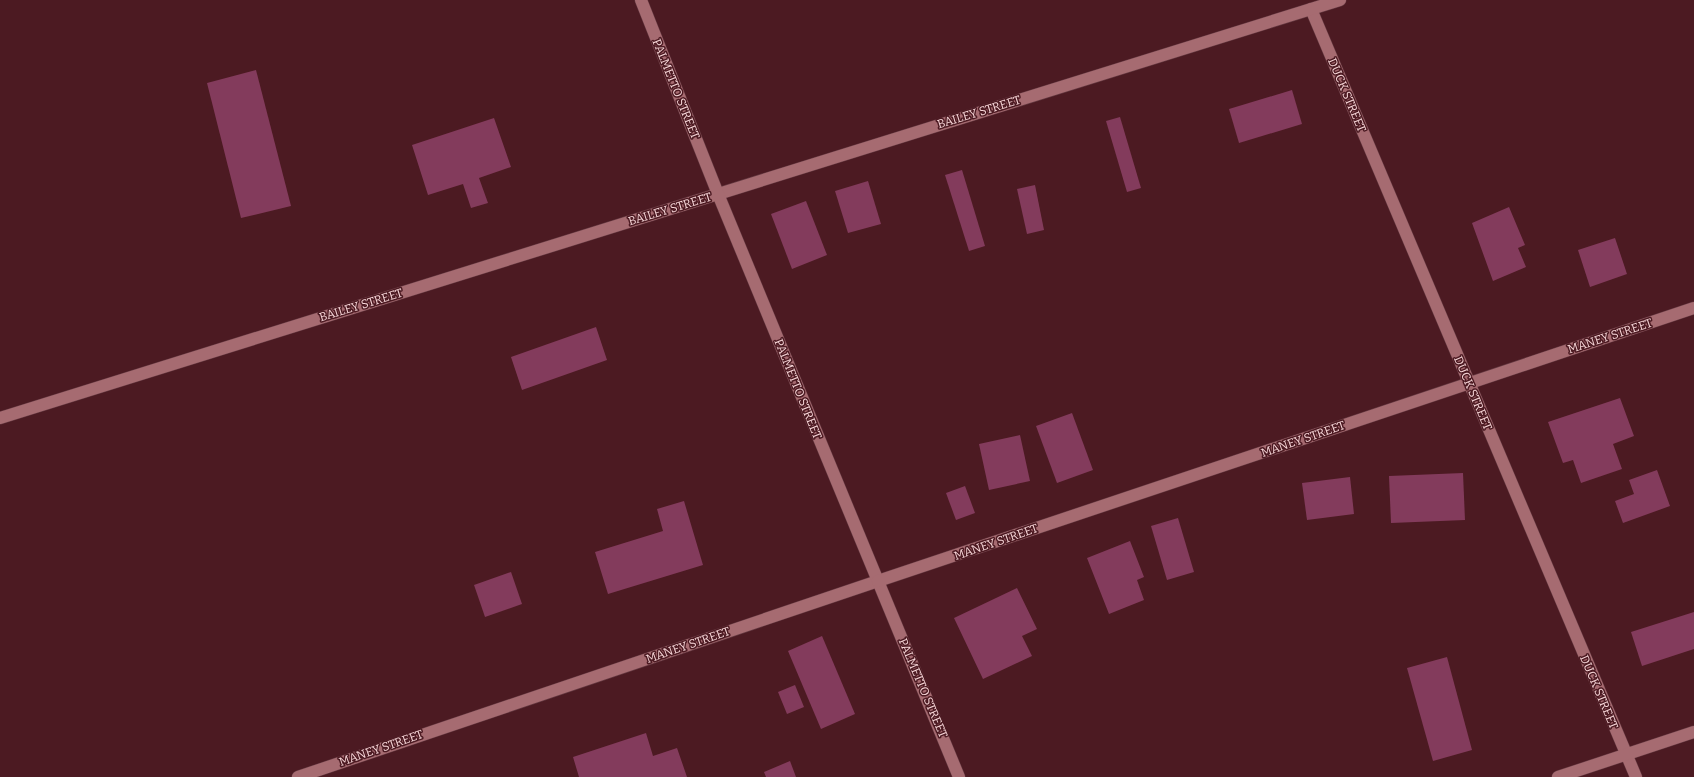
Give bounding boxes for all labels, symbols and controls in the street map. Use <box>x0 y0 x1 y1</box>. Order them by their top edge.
street label: PALMETTO STREET <box>650 37 702 141</box>
street label: DUCK STREET <box>1325 56 1369 134</box>
street label: BAILEY STREET <box>936 93 1022 131</box>
street label: BAILEY STREET <box>627 190 713 228</box>
street label: BAILEY STREET <box>318 286 404 324</box>
street label: MANEY STREET <box>1566 316 1654 356</box>
street label: PALMETTO STREET <box>772 337 824 441</box>
street label: DUCK STREET <box>1451 354 1495 432</box>
street label: MANEY STREET <box>1259 418 1347 460</box>
street label: MANEY STREET <box>952 521 1040 563</box>
street label: MANEY STREET <box>644 624 732 666</box>
street label: PALMETTO STREET <box>896 636 950 740</box>
street label: DUCK STREET <box>1577 653 1621 731</box>
street label: MANEY STREET <box>337 727 425 769</box>

